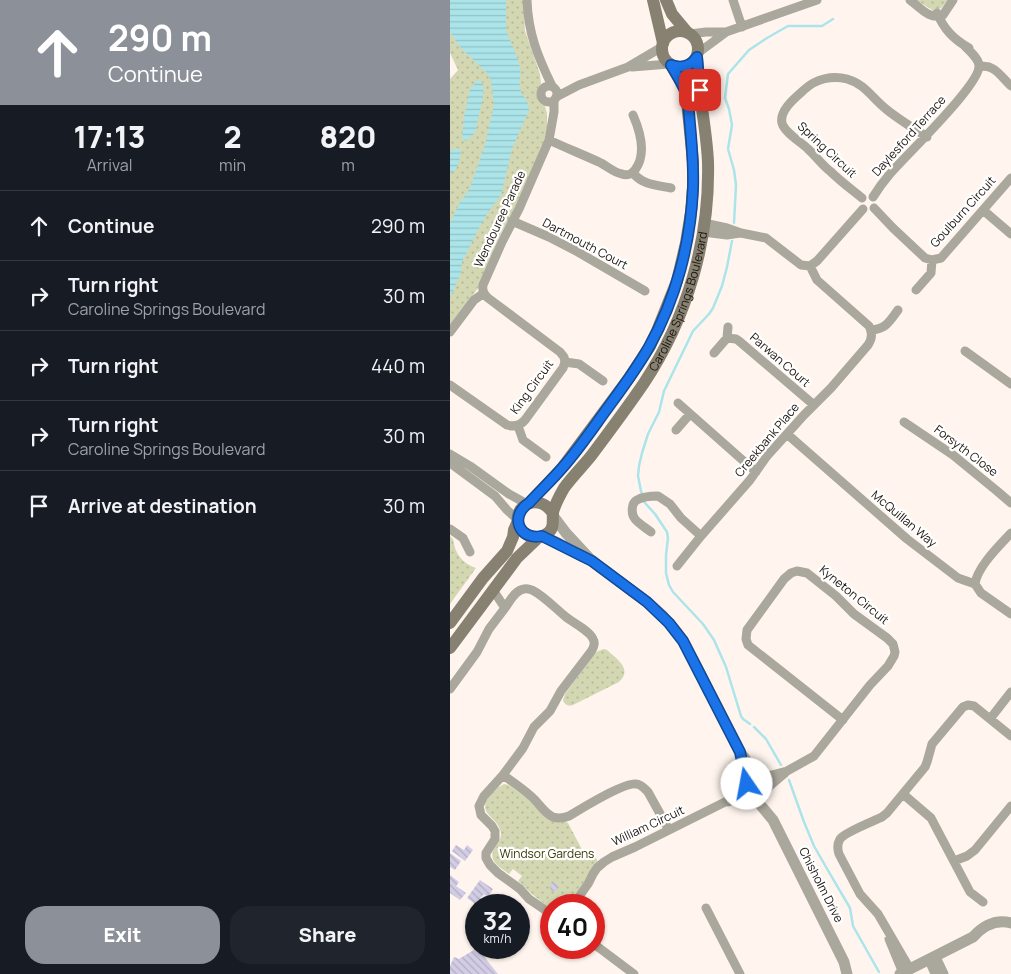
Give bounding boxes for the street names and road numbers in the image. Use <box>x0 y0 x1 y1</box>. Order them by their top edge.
street label: Daylesford Terrace <box>868 92 950 180</box>
street label: Spring Circuit <box>794 118 861 182</box>
street label: Wendouree Parade <box>470 168 529 270</box>
street label: Goulburn Circuit <box>926 172 999 251</box>
street label: Dartmouth Court <box>540 214 631 273</box>
street label: Caroline Springs Boulevard <box>644 230 711 374</box>
street label: Parwan Court <box>746 329 814 391</box>
street label: King Circuit <box>506 356 557 417</box>
street label: Creekbank Place <box>730 399 803 480</box>
street label: Forsyth Close <box>931 421 1002 480</box>
street label: McQuillan Way <box>868 486 941 551</box>
street label: Kyneton Circuit <box>816 561 893 628</box>
street label: William Circuit <box>609 801 687 850</box>
street label: Chisholm Drive <box>795 844 848 925</box>

